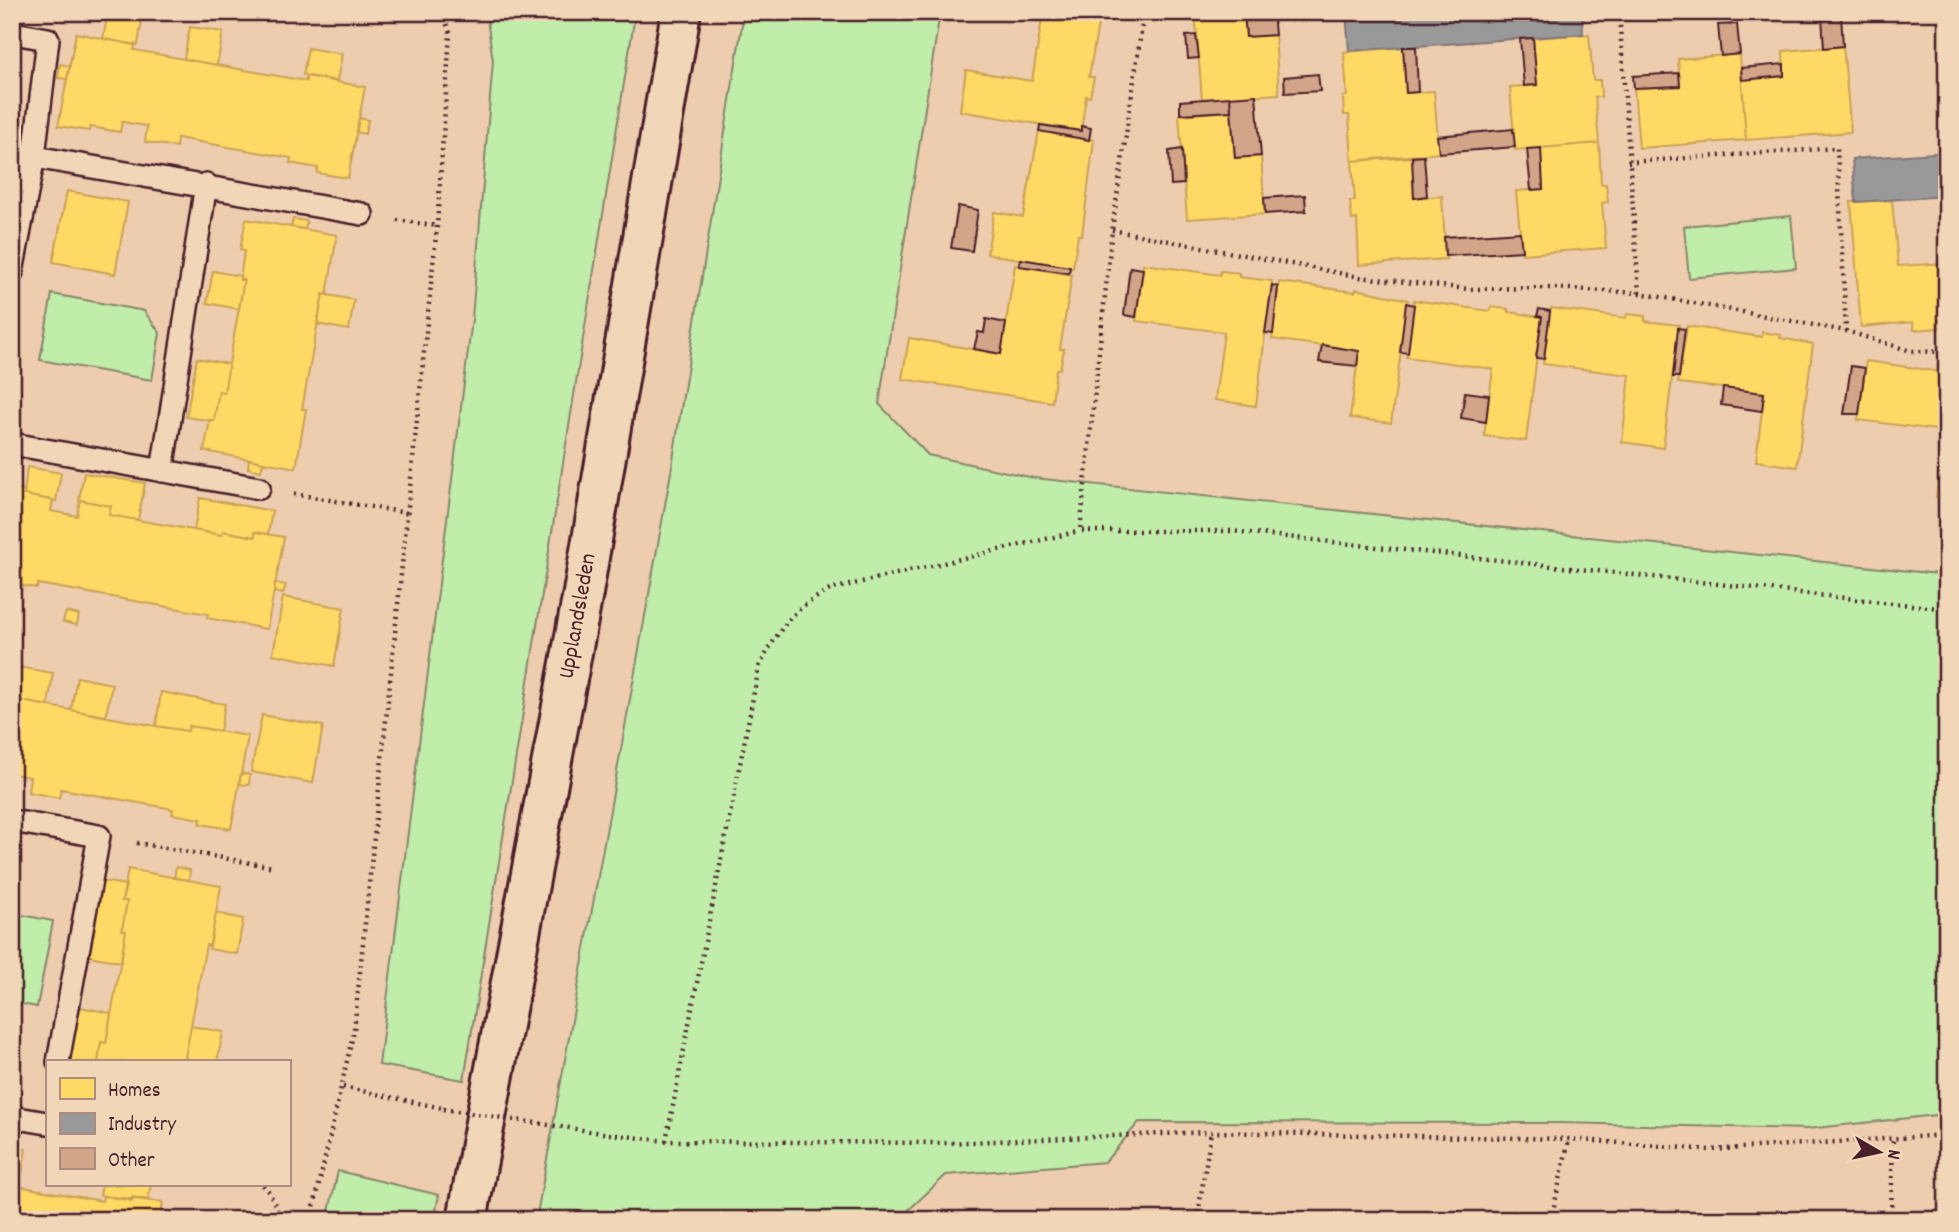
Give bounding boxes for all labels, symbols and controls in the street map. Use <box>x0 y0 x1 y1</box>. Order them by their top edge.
street label: Upplandsleden <box>551 551 606 682</box>
legend <box>46 1060 290 1186</box>
text: Homes <box>108 1077 161 1107</box>
text: Industry <box>108 1111 176 1141</box>
north arrow <box>1843 1116 1913 1186</box>
text: Other <box>108 1147 155 1177</box>
text: N <box>1878 1147 1906 1161</box>

